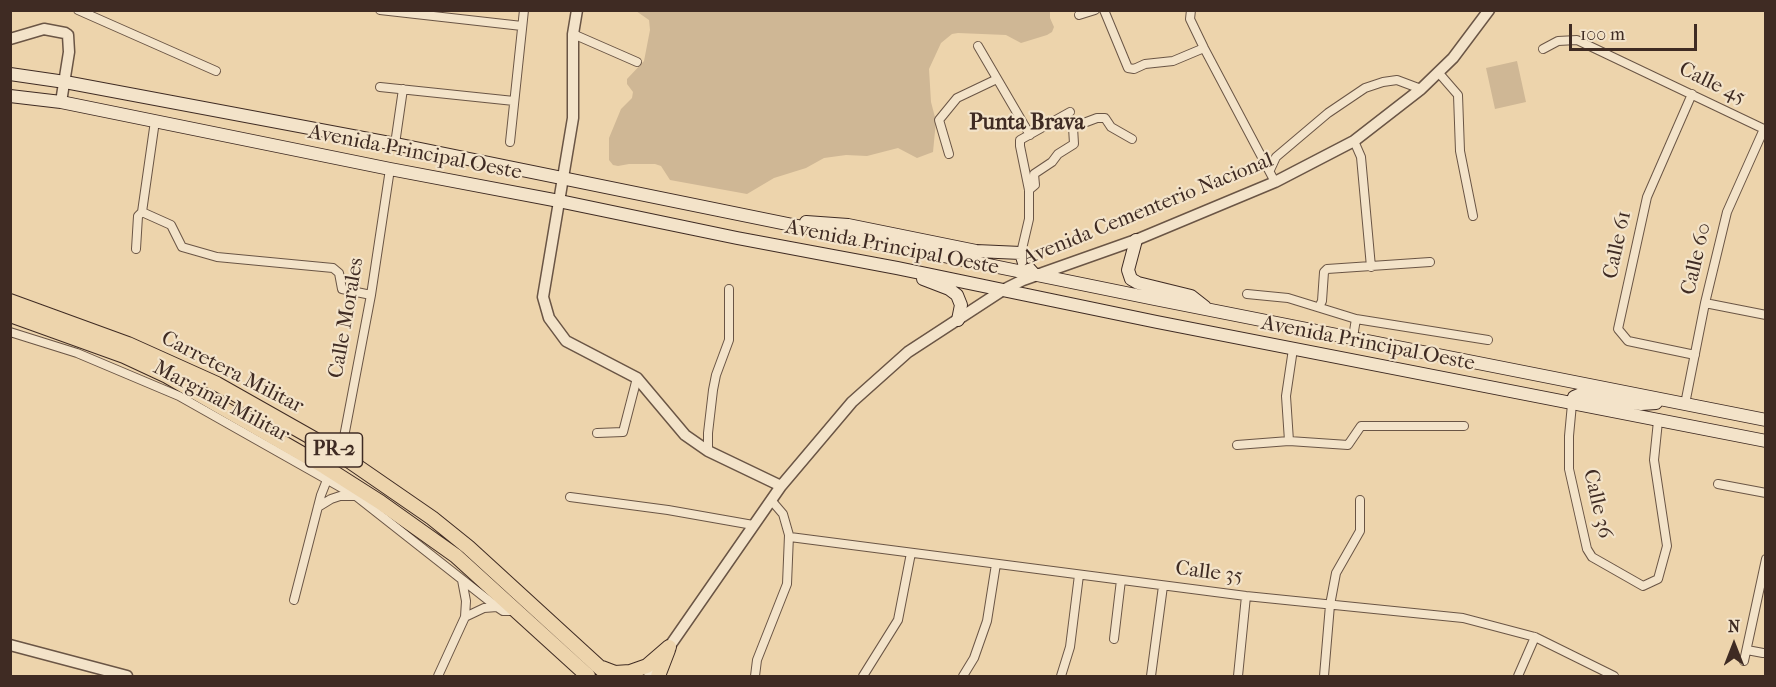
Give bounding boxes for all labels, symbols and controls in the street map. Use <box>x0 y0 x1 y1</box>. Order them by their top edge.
scale bar <box>1572 12 1700 50</box>
text: 100 m <box>1580 24 1625 45</box>
street label: Calle 45 <box>1675 57 1749 111</box>
district label: Punta Brava <box>969 111 1085 137</box>
street label: Avenida Principal Oeste <box>306 120 524 186</box>
street label: Avenida Cementerio Nacional <box>1019 148 1277 272</box>
street label: Calle 61 <box>1599 209 1637 281</box>
street label: Avenida Principal Oeste <box>783 215 1001 281</box>
street label: Calle 60 <box>1676 221 1718 297</box>
street label: Calle Morales <box>324 256 370 380</box>
street label: Avenida Principal Oeste <box>1259 311 1477 377</box>
street label: Carretera Militar <box>157 326 307 420</box>
street label: Marginal Militar <box>148 355 294 449</box>
road number: PR-2 <box>306 433 362 467</box>
street label: Calle 36 <box>1577 467 1617 541</box>
street label: Calle 35 <box>1174 556 1244 590</box>
north arrow <box>1704 615 1764 675</box>
text: N <box>1728 617 1740 636</box>

